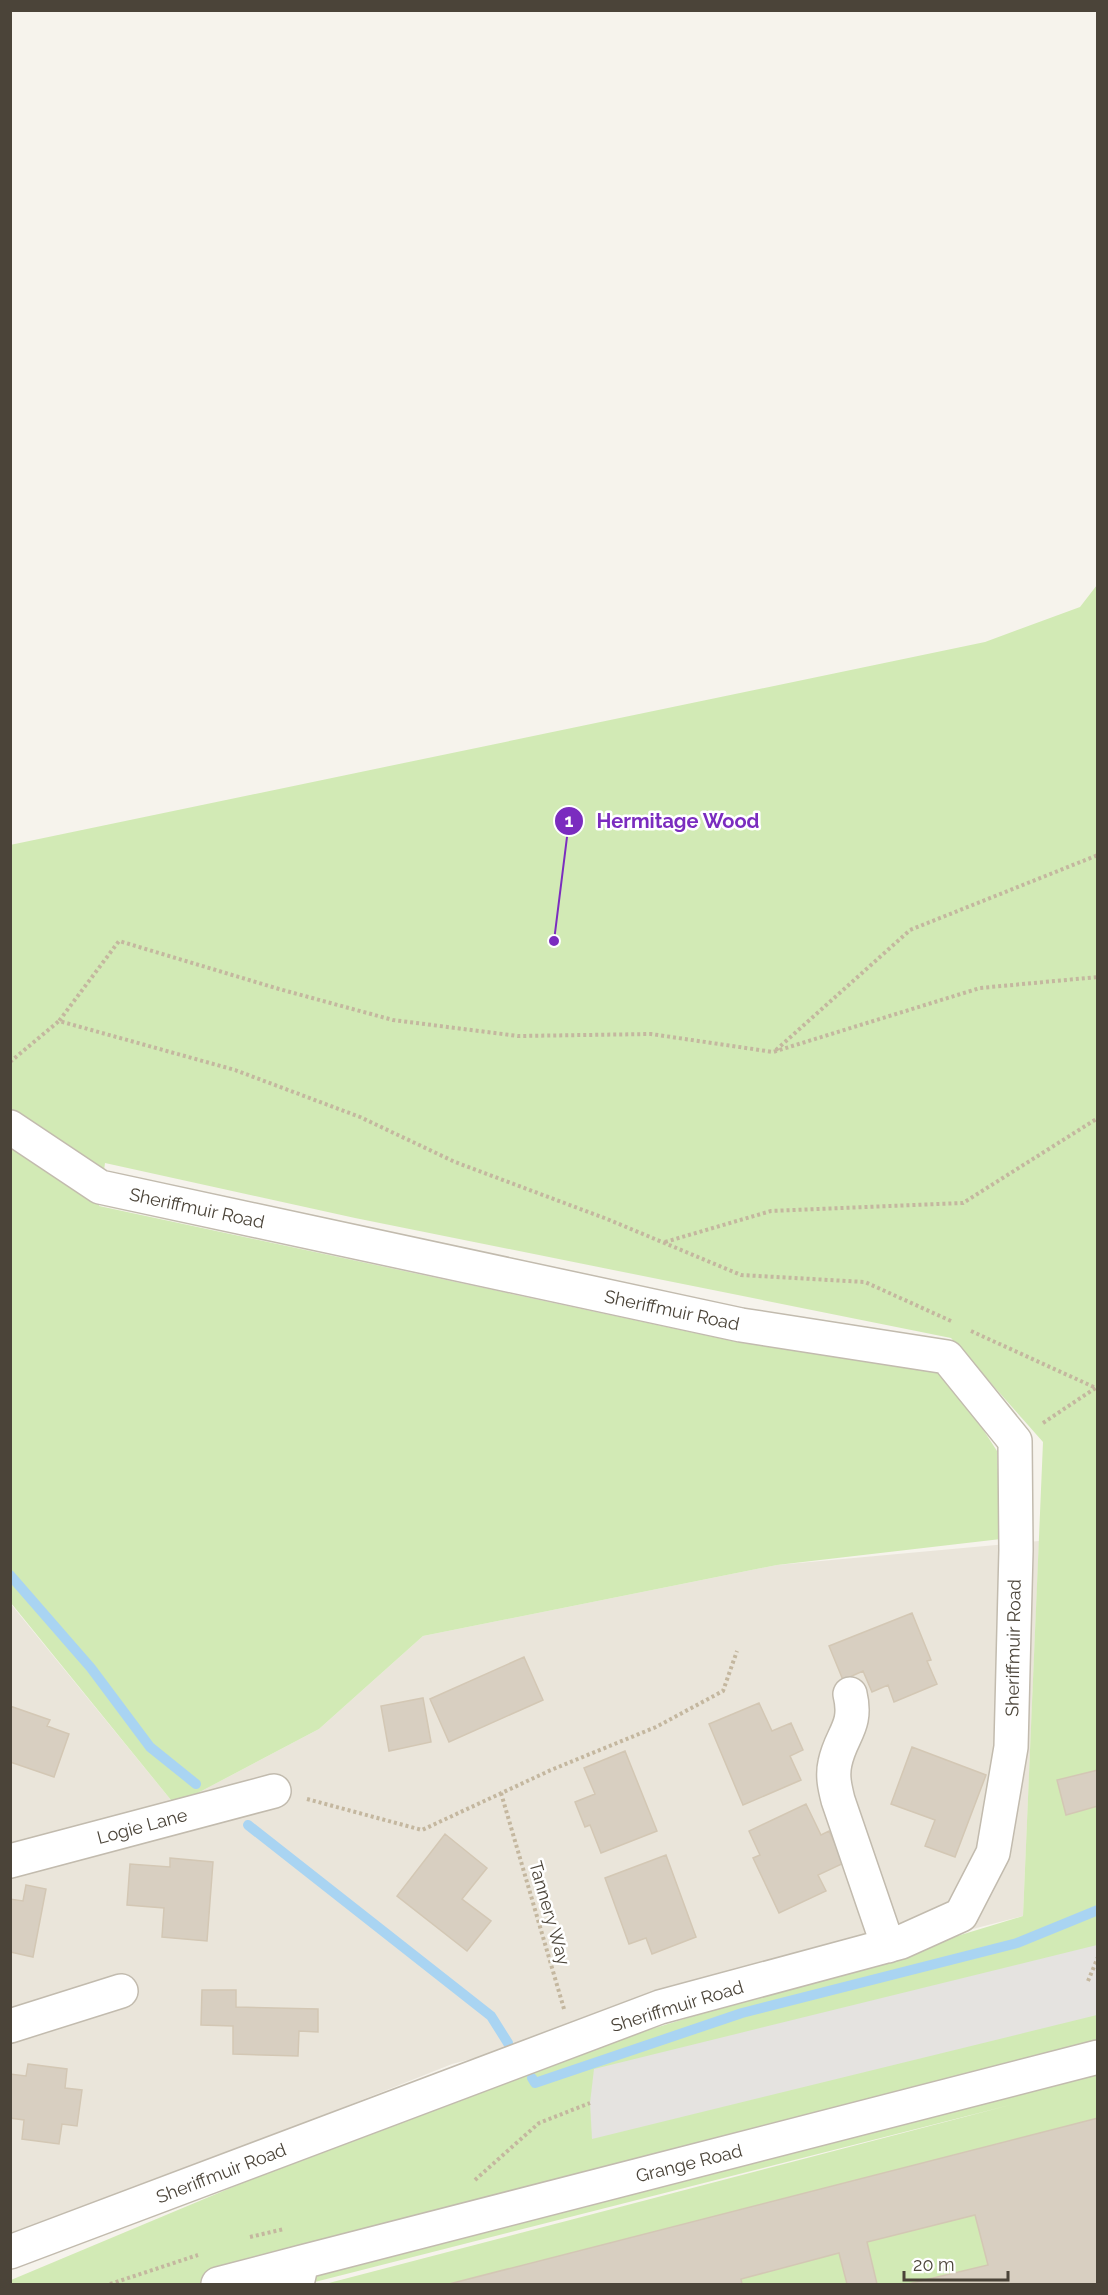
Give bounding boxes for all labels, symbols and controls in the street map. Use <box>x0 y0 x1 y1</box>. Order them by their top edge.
callout: Hermitage Wood <box>554 802 772 840</box>
text: Hermitage Wood <box>597 809 760 833</box>
text: 1 <box>565 810 574 831</box>
street label: Sheriffmuir Road <box>128 1183 266 1233</box>
street label: Sheriffmuir Road <box>603 1285 741 1335</box>
street label: Sheriffmuir Road <box>1001 1579 1025 1717</box>
street label: Logie Lane <box>95 1804 190 1848</box>
street label: Tannery Way <box>525 1859 575 1968</box>
street label: Sheriffmuir Road <box>608 1976 746 2036</box>
street label: Sheriffmuir Road <box>153 2139 289 2207</box>
street label: Grange Road <box>634 2140 744 2186</box>
scale bar <box>904 2244 1008 2282</box>
text: 20 m <box>913 2254 955 2275</box>

